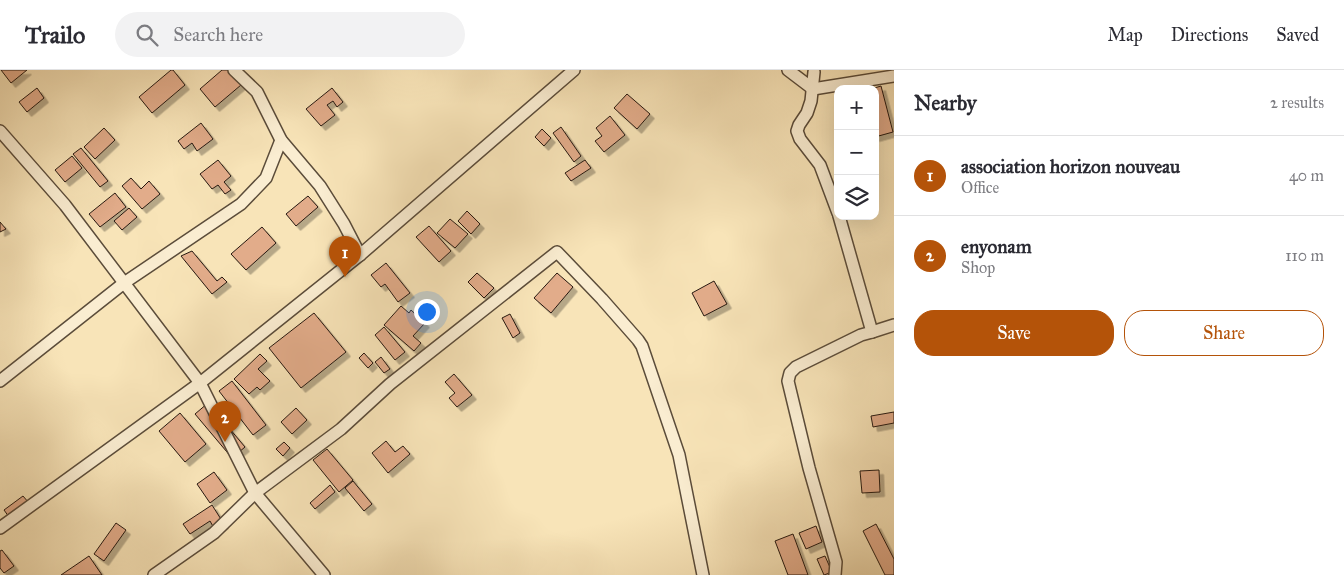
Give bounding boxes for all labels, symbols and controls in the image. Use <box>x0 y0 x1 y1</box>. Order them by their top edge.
search box <box>115 12 465 57</box>
text: Trailo <box>25 20 85 50</box>
icon: search <box>133 21 161 49</box>
text: Search here <box>173 23 263 46</box>
text: Map <box>1107 24 1143 46</box>
text: Directions <box>1171 24 1248 46</box>
text: Saved <box>1276 24 1319 46</box>
map controls <box>834 85 879 220</box>
button: + <box>834 85 879 130</box>
text: Nearby <box>914 90 977 116</box>
text: 2 results <box>1270 93 1324 112</box>
button: − <box>834 130 879 175</box>
text: association horizon nouveau <box>961 155 1180 178</box>
text: 1 <box>927 166 933 185</box>
text: 40 m <box>1289 166 1324 185</box>
button: layers <box>834 175 879 220</box>
text: Office <box>961 178 999 197</box>
text: enyonam <box>961 235 1032 258</box>
pin: 1 <box>329 236 361 277</box>
text: 2 <box>926 246 934 265</box>
text: 110 m <box>1285 246 1324 265</box>
text: Shop <box>961 258 995 277</box>
your location <box>414 299 440 325</box>
button: Save <box>914 310 1114 356</box>
button: Share <box>1124 310 1324 356</box>
pin: 2 <box>209 401 241 442</box>

